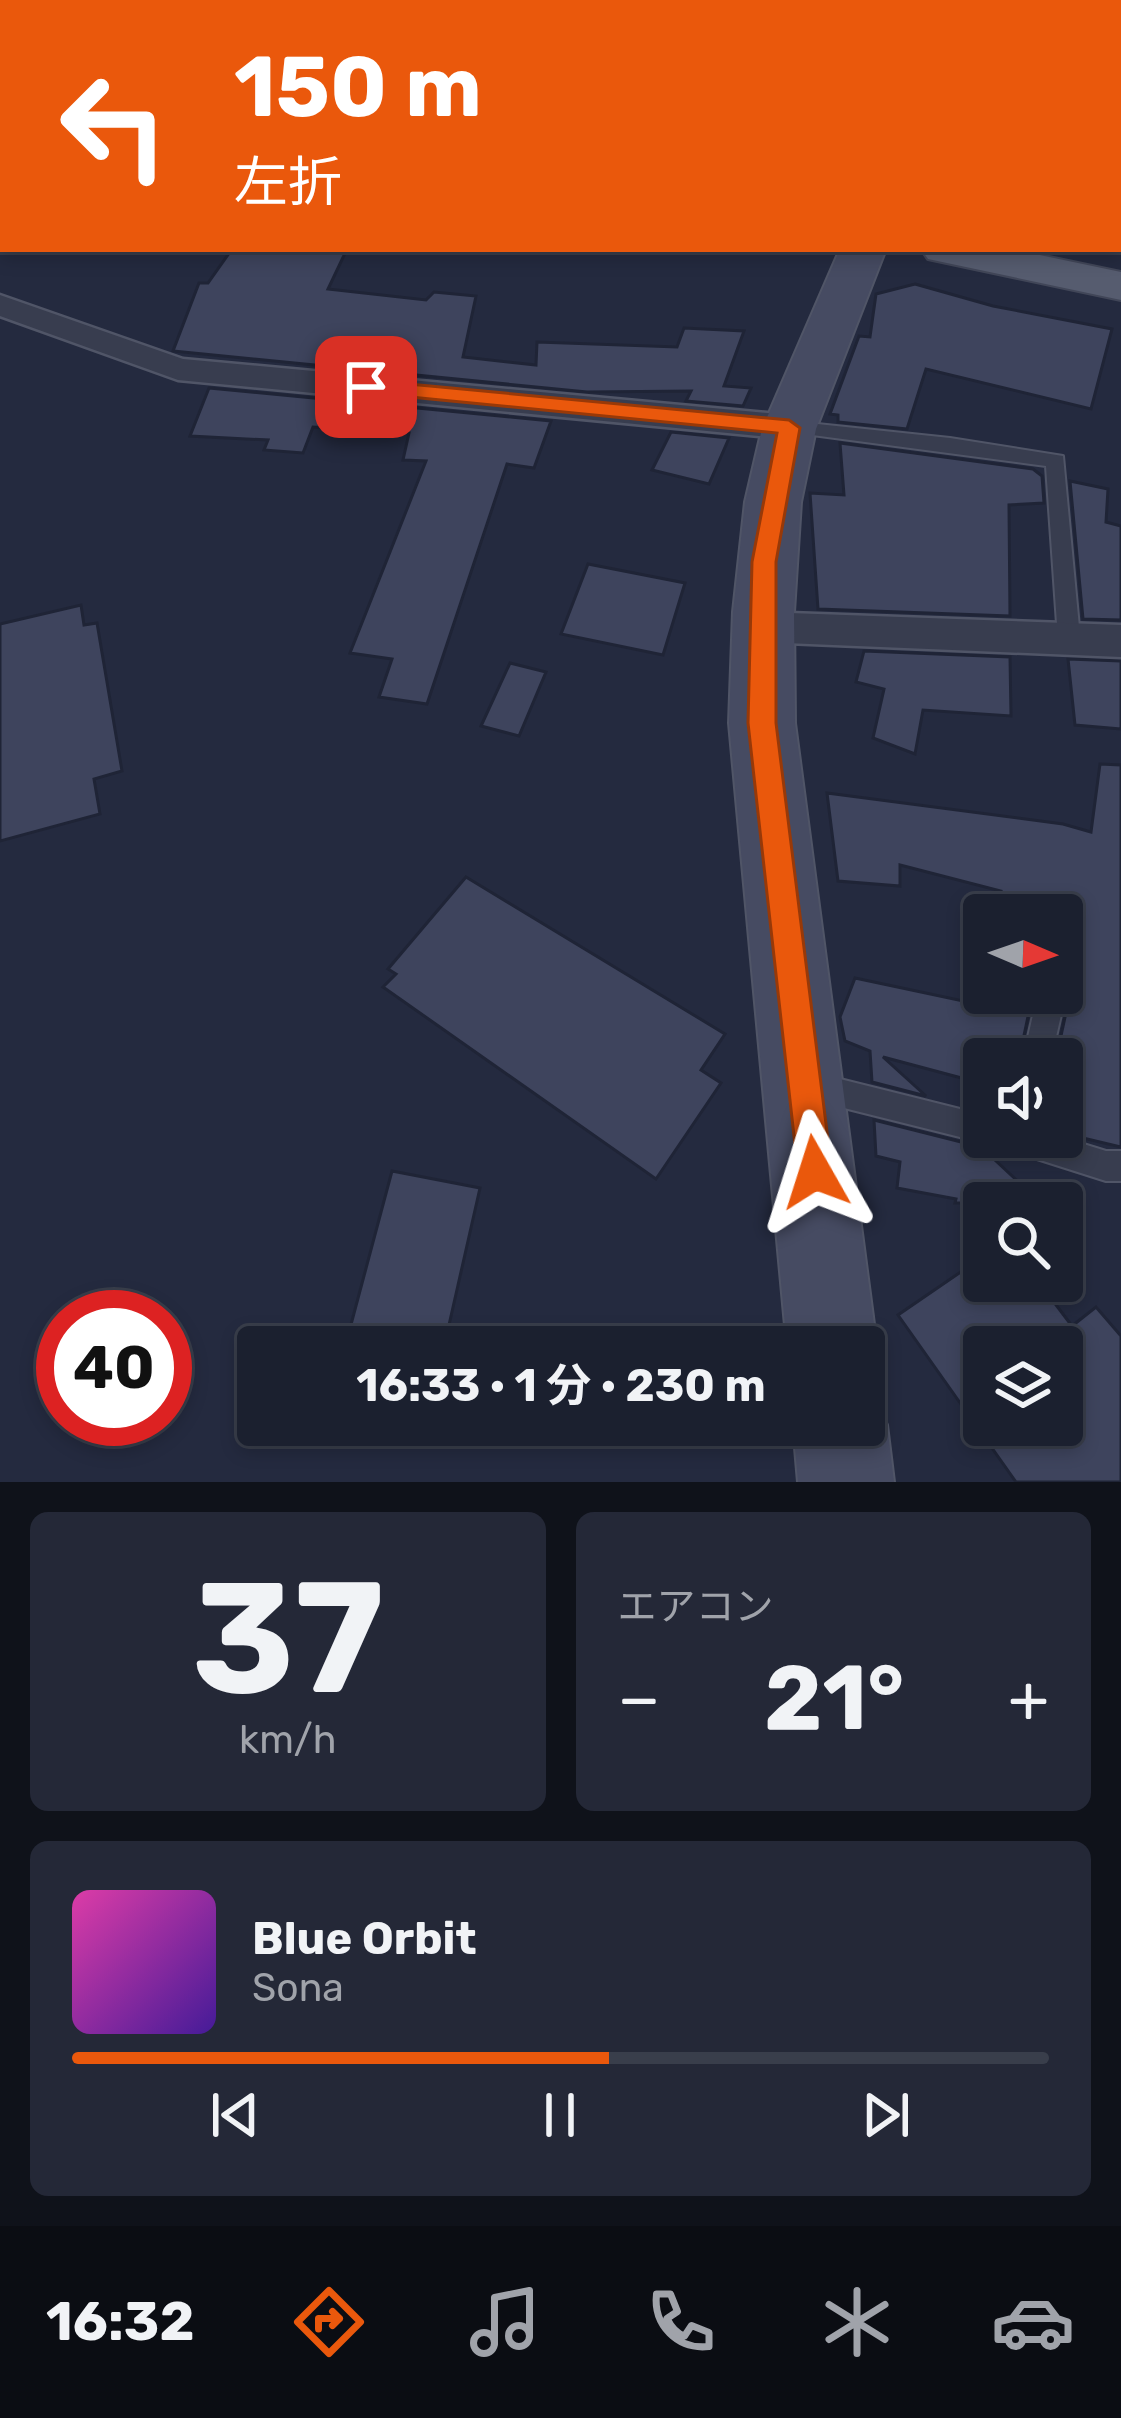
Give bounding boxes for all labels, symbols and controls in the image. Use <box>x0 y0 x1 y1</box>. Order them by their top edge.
text: 150 m <box>234 37 482 137</box>
icon: left <box>36 48 192 204</box>
text: 左折 <box>234 151 342 215</box>
pin <box>315 336 417 438</box>
icon: arrive <box>333 354 399 420</box>
north arrow <box>963 894 1083 1014</box>
map controls <box>963 894 1083 1446</box>
button: sound <box>963 1038 1083 1158</box>
position arrow <box>752 1109 878 1235</box>
button: search <box>963 1182 1083 1302</box>
speed limit sign: 40 <box>36 1290 192 1446</box>
button: layers <box>963 1326 1083 1446</box>
text: 16:33 · 1 分 · 230 m <box>356 1359 766 1412</box>
text: 37 <box>192 1546 384 1731</box>
text: エアコン <box>618 1584 774 1630</box>
text: 21° <box>764 1645 904 1752</box>
text: − <box>618 1659 660 1738</box>
text: + <box>1008 1659 1049 1738</box>
text: km/h <box>239 1717 336 1763</box>
text: Blue Orbit <box>252 1912 476 1965</box>
text: Sona <box>252 1965 344 2011</box>
icon: previous <box>202 2082 268 2148</box>
icon: pause <box>527 2082 593 2148</box>
icon: next <box>853 2082 919 2148</box>
icon: directions <box>287 2280 371 2364</box>
icon: music <box>463 2280 547 2364</box>
icon: phone <box>639 2280 723 2364</box>
icon: climate <box>815 2280 899 2364</box>
icon: car <box>991 2280 1075 2364</box>
text: 16:32 <box>46 2290 194 2354</box>

